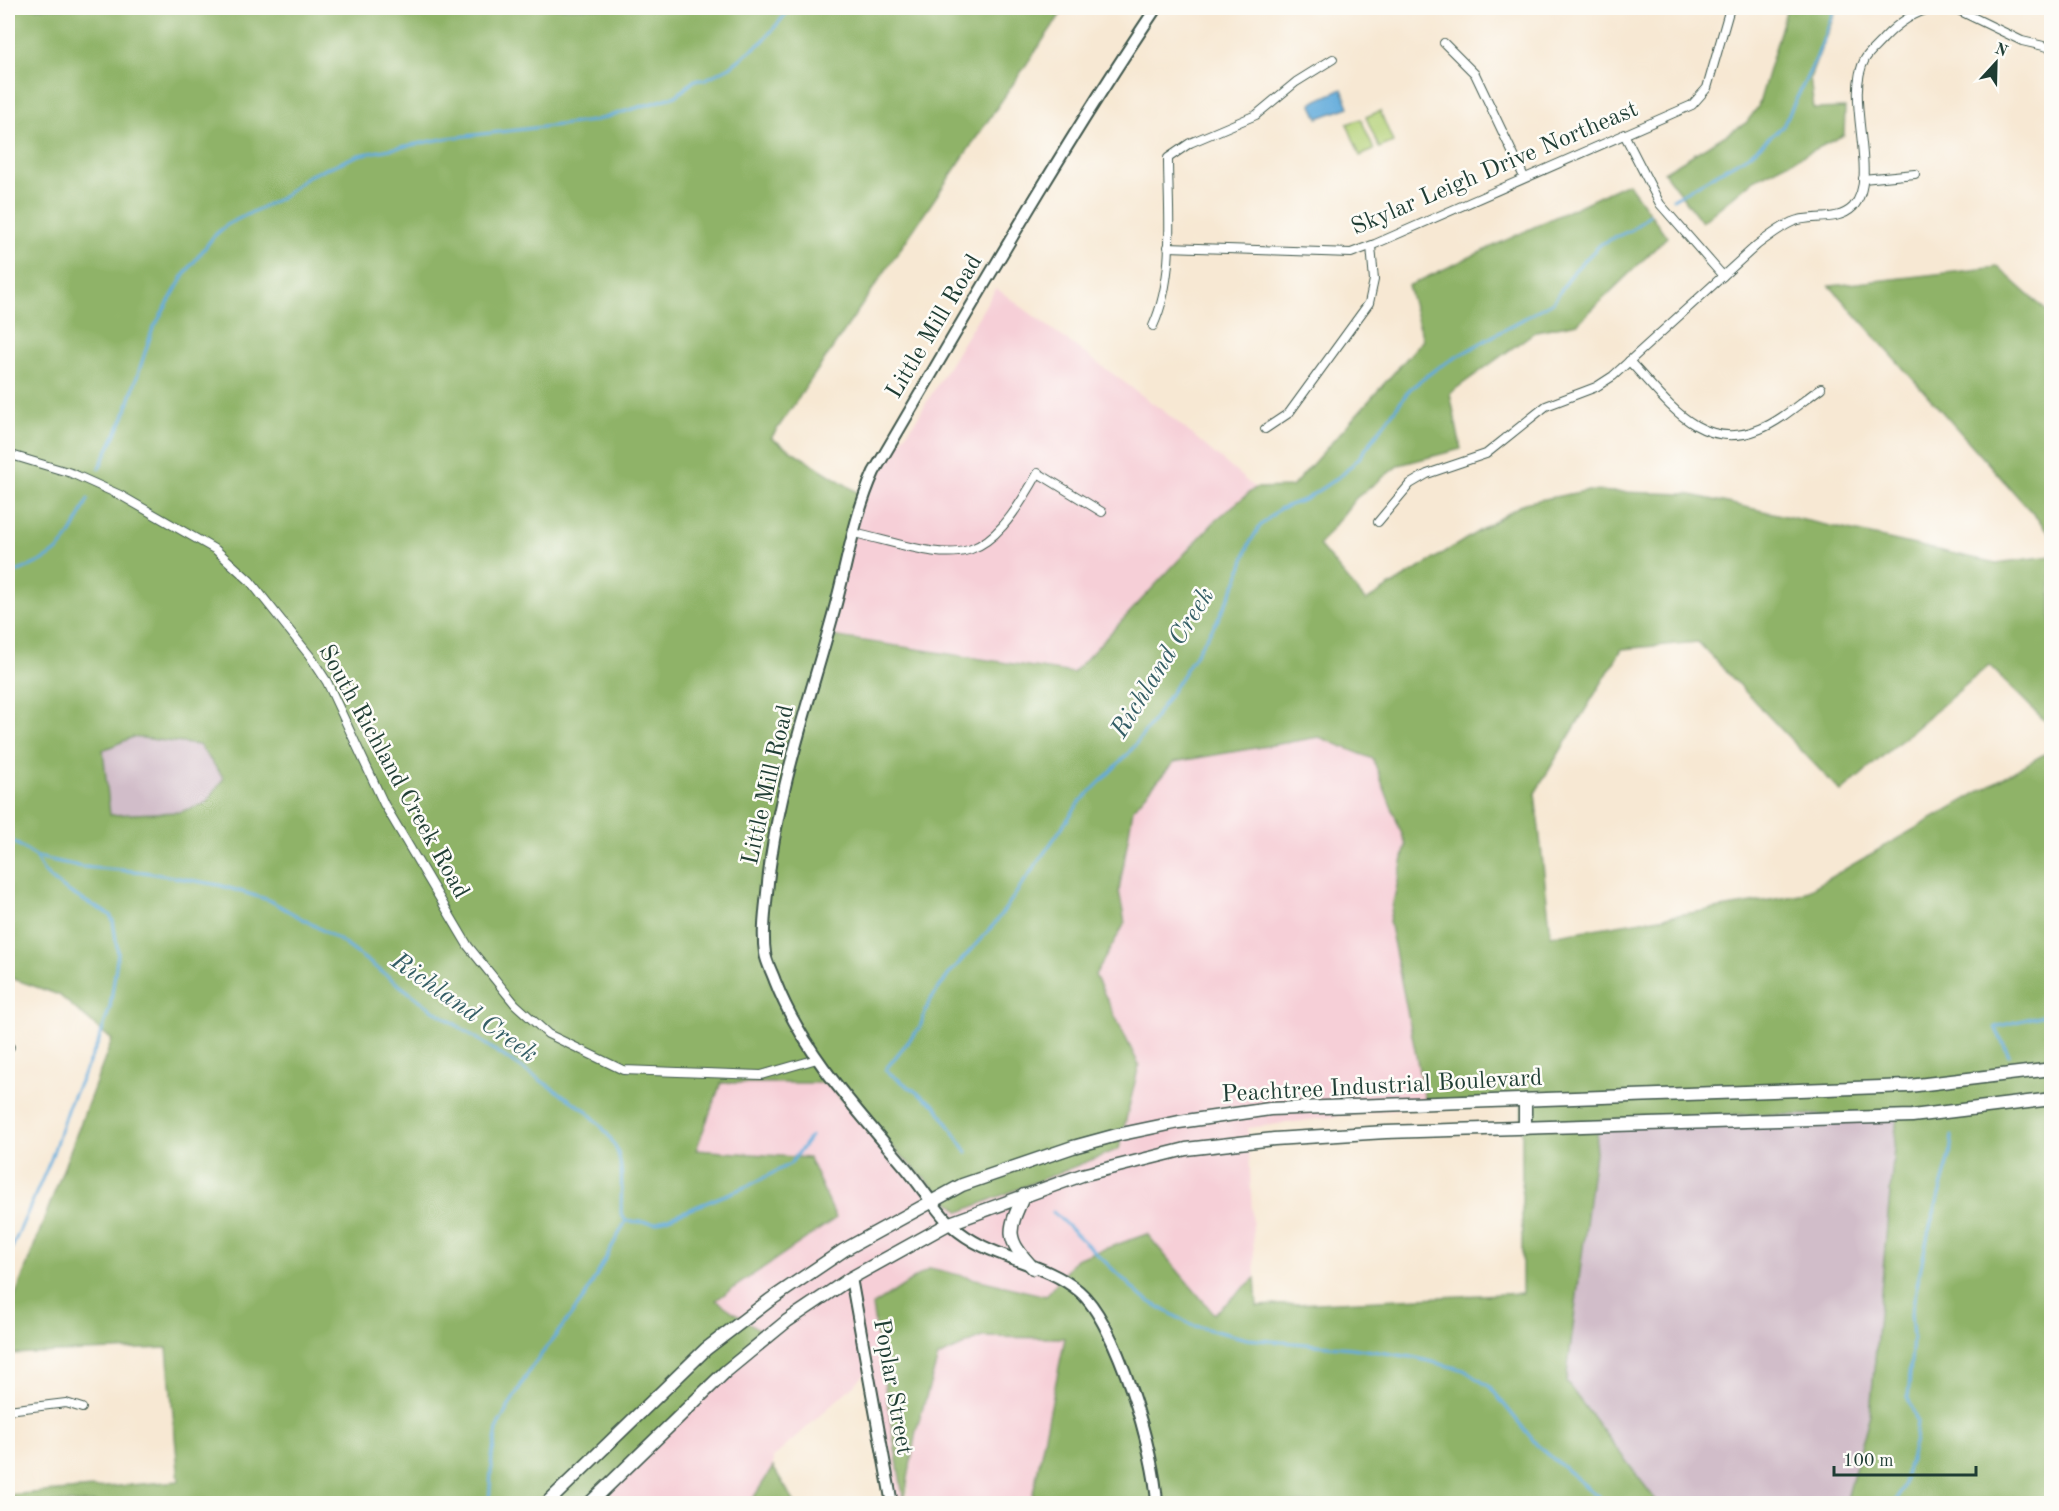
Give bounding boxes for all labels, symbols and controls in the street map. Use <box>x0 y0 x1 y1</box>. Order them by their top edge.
north arrow <box>1966 33 2026 93</box>
text: N <box>1992 41 2010 61</box>
street label: Skylar Leigh Drive Northeast <box>1348 98 1642 240</box>
street label: Little Mill Road <box>883 251 987 403</box>
water label: Richland Creek <box>1106 583 1220 744</box>
street label: South Richland Creek Road <box>313 641 473 903</box>
street label: Little Mill Road <box>739 703 799 867</box>
water label: Richland Creek <box>385 948 542 1068</box>
street label: Peachtree Industrial Boulevard <box>1221 1067 1543 1107</box>
street label: Poplar Street <box>868 1317 916 1457</box>
scale bar <box>1834 1439 1976 1477</box>
text: 100 m <box>1843 1452 1894 1470</box>

